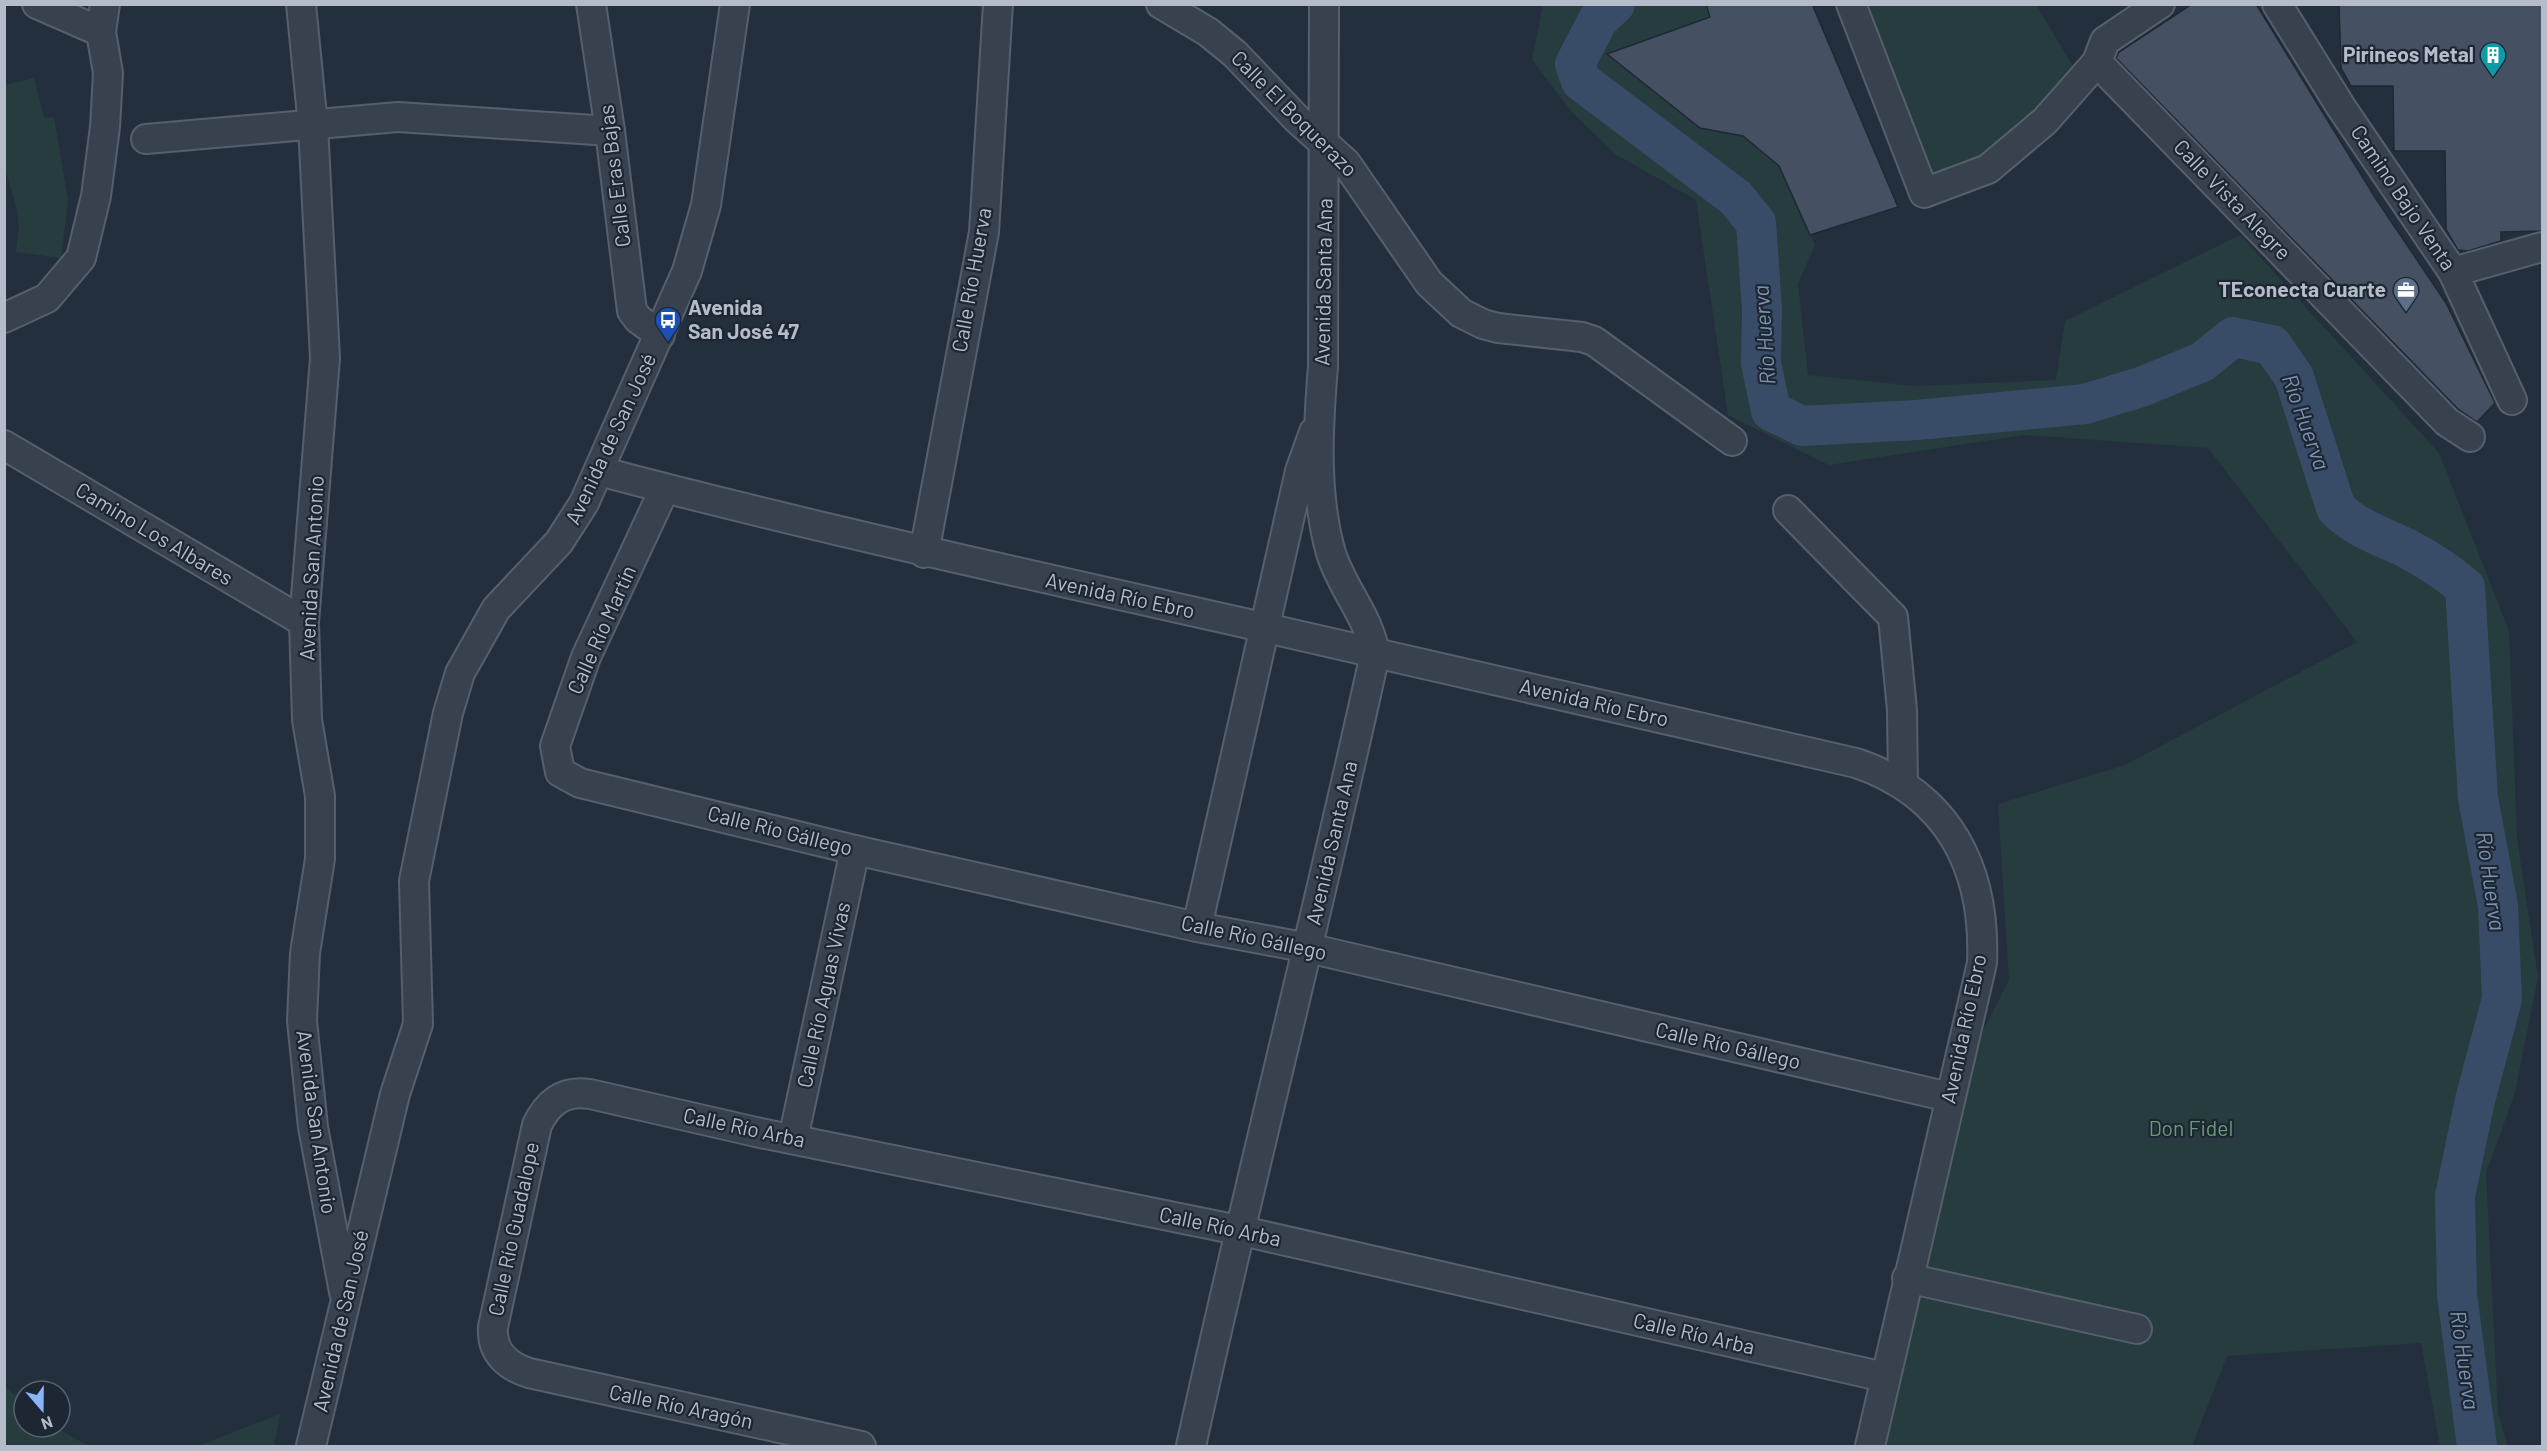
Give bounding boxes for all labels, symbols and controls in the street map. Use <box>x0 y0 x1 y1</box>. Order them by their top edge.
building icon: Pirineos Metal <box>2478 40 2508 78</box>
place label: Pirineos Metal <box>2343 41 2474 66</box>
street label: Calle El Boquerazo <box>1227 45 1363 181</box>
street label: Calle Eras Bajas <box>592 103 635 249</box>
street label: Camino Bajo Venta <box>2346 120 2462 274</box>
street label: Calle Vista Alegre <box>2169 134 2297 264</box>
street label: Avenida Santa Ana <box>1309 198 1336 366</box>
street label: Calle Río Huerva <box>946 206 996 354</box>
office icon: TEconecta Cuarte <box>2391 275 2421 313</box>
place label: TEconecta Cuarte <box>2218 276 2386 301</box>
water label: Río Huerva <box>1747 284 1779 386</box>
place label: Avenida San José 47 <box>688 294 799 343</box>
bus stop icon: Avenida San José 47 <box>653 305 683 343</box>
street label: Avenida de San José <box>559 349 660 528</box>
water label: Río Huerva <box>2278 370 2336 473</box>
street label: Avenida San Antonio <box>293 475 328 661</box>
street label: Camino Los Albares <box>72 476 238 590</box>
street label: Calle Río Martín <box>561 561 640 698</box>
street label: Avenida Río Ebro <box>1043 566 1197 623</box>
street label: Avenida Río Ebro <box>1517 672 1671 731</box>
street label: Avenida Santa Ana <box>1299 758 1362 927</box>
street label: Calle Río Gállego <box>705 799 855 860</box>
water label: Río Huerva <box>2472 830 2512 932</box>
street label: Calle Río Aguas Vivas <box>791 899 854 1090</box>
street label: Calle Río Gállego <box>1179 909 1329 964</box>
street label: Avenida Río Ebro <box>1934 952 1991 1106</box>
street label: Calle Río Gállego <box>1653 1016 1803 1073</box>
street label: Avenida San Antonio <box>292 1028 343 1215</box>
street label: Calle Río Arba <box>681 1101 808 1152</box>
park label: Don Fidel <box>2149 1115 2233 1140</box>
street label: Calle Río Guadalope <box>482 1139 543 1318</box>
street label: Calle Río Arba <box>1157 1200 1284 1251</box>
street label: Avenida de San José <box>306 1227 373 1414</box>
street label: Calle Río Arba <box>1631 1306 1758 1359</box>
water label: Río Huerva <box>2446 1309 2486 1411</box>
street label: Calle Río Aragón <box>607 1378 755 1433</box>
north arrow <box>12 1379 72 1439</box>
text: N <box>39 1413 56 1434</box>

